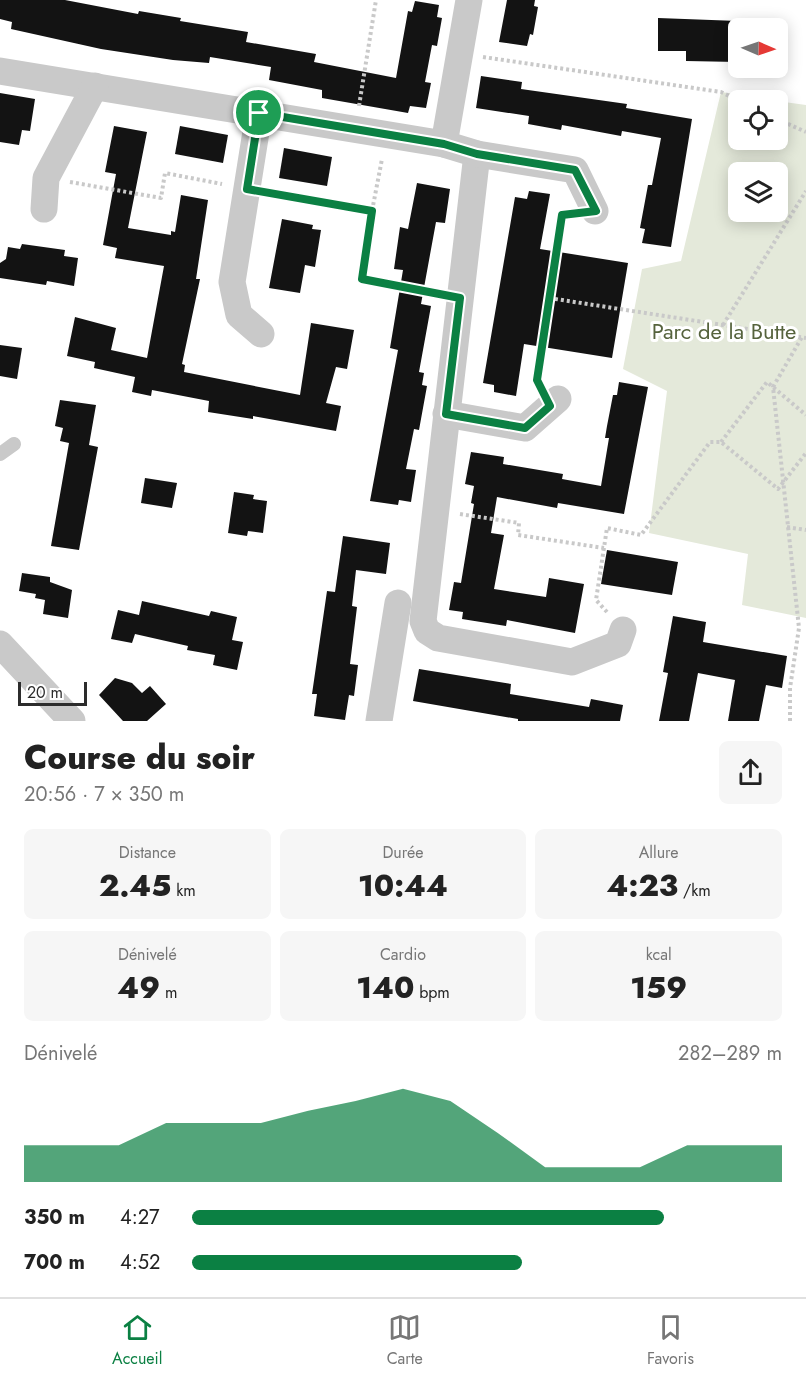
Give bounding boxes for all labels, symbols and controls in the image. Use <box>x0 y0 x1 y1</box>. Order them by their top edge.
north arrow <box>728 18 788 78</box>
map controls <box>728 18 788 222</box>
pin <box>233 87 284 138</box>
button: locate <box>728 90 788 150</box>
icon: arrive <box>242 96 275 129</box>
button: layers <box>728 162 788 222</box>
park label: Parc de la Butte <box>652 315 796 347</box>
scale bar <box>18 679 87 706</box>
text: 20 m <box>27 681 63 704</box>
text: Course du soir <box>24 734 255 781</box>
button: share <box>719 741 782 804</box>
text: 20:56 · 7 × 350 m <box>24 780 184 809</box>
text: Distance <box>119 841 176 864</box>
text: Durée <box>382 841 424 864</box>
text: Allure <box>639 841 679 864</box>
text: 2.45 <box>99 864 171 907</box>
text: 10:44 <box>358 864 448 907</box>
text: 4:23 <box>607 864 678 907</box>
text: km <box>171 879 196 902</box>
text: /km <box>678 879 711 902</box>
text: Dénivelé <box>118 943 177 966</box>
text: Cardio <box>380 943 426 966</box>
text: kcal <box>646 943 672 966</box>
text: 49 <box>117 966 160 1009</box>
text: 140 <box>356 966 414 1009</box>
text: 159 <box>630 966 687 1009</box>
text: m <box>160 981 177 1004</box>
text: bpm <box>414 981 450 1004</box>
text: Dénivelé <box>24 1039 97 1068</box>
text: 282–289 m <box>678 1039 782 1068</box>
text: 350 m <box>24 1203 85 1232</box>
text: 4:27 <box>120 1203 160 1232</box>
text: 700 m <box>24 1248 85 1277</box>
text: 4:52 <box>120 1248 160 1277</box>
tab: Accueil <box>112 1311 162 1370</box>
tab: Carte <box>387 1311 423 1370</box>
tab: Favoris <box>647 1311 694 1370</box>

